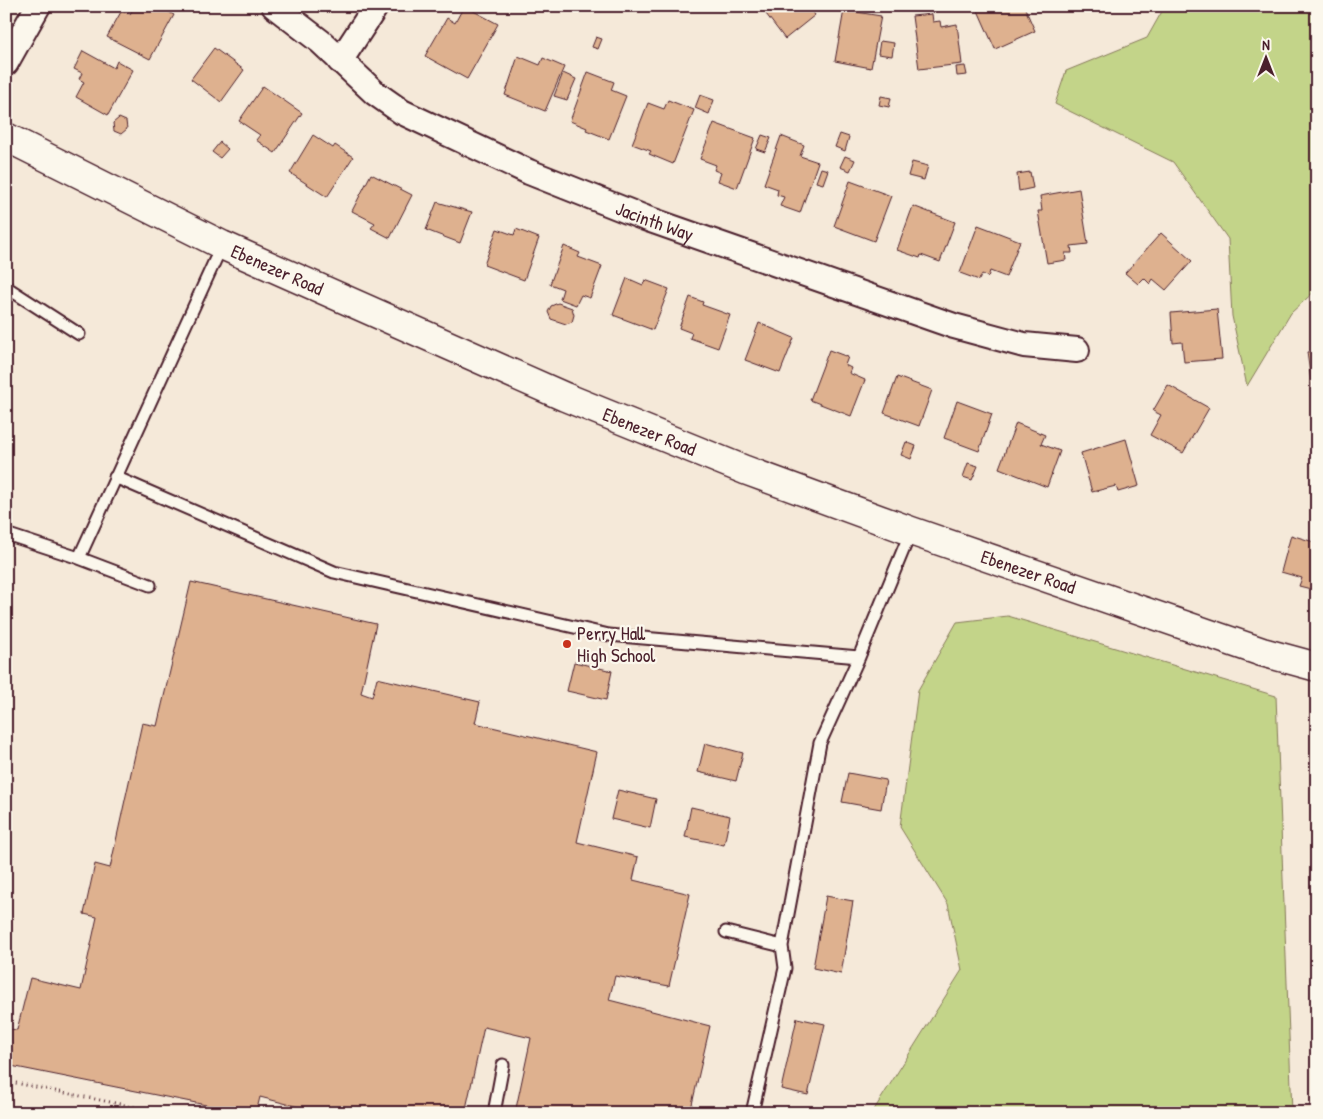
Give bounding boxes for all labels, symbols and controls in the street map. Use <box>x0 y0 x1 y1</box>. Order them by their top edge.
north arrow <box>1240 32 1290 82</box>
text: N <box>1262 35 1270 54</box>
street label: Jacinth Way <box>612 195 697 247</box>
street label: Ebenezer Road <box>227 238 328 302</box>
street label: Ebenezer Road <box>599 401 701 462</box>
street label: Ebenezer Road <box>978 543 1080 600</box>
place label: Perry Hall High School <box>577 620 656 668</box>
marker: Perry Hall High School <box>561 638 573 650</box>

